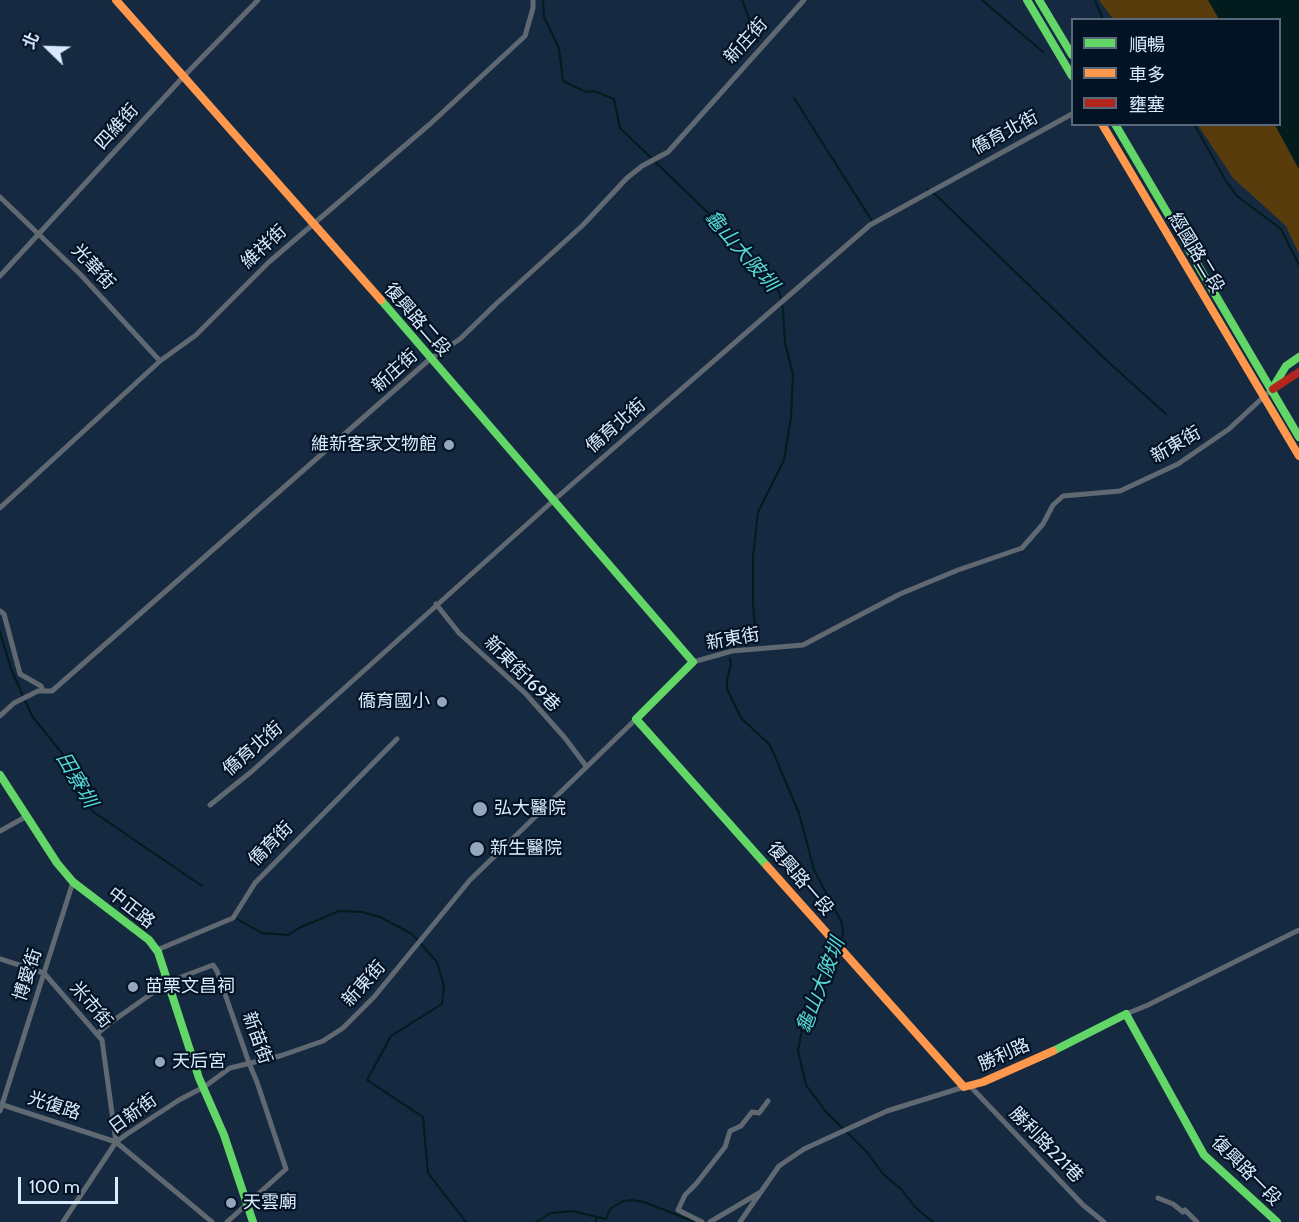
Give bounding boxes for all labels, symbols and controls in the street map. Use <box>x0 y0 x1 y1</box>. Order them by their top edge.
street label: 新庄街 <box>720 14 772 68</box>
north arrow <box>18 18 78 78</box>
legend <box>1071 18 1281 126</box>
text: 北 <box>19 30 43 52</box>
text: 順暢 <box>1129 34 1165 56</box>
text: 車多 <box>1129 64 1165 86</box>
text: 壅塞 <box>1129 94 1165 116</box>
street label: 四維街 <box>91 100 143 154</box>
street label: 僑育北街 <box>968 107 1042 159</box>
water label: 龜山大陂圳 <box>699 205 783 297</box>
street label: 經國路二段 <box>1164 209 1228 297</box>
street label: 維祥街 <box>237 221 291 273</box>
street label: 光華街 <box>67 240 119 294</box>
street label: 復興路二段 <box>379 279 455 361</box>
street label: 新庄街 <box>368 345 422 397</box>
street label: 僑育北街 <box>582 394 650 458</box>
street label: 新東街 <box>1147 422 1205 468</box>
place label: 維新客家文物館 <box>311 434 437 456</box>
marker: 維新客家文物館 <box>442 438 456 452</box>
street label: 新東街 <box>705 624 761 654</box>
street label: 新東街169巷 <box>480 632 564 716</box>
place label: 僑育國小 <box>358 691 430 713</box>
marker: 僑育國小 <box>435 695 449 709</box>
street label: 僑育北街 <box>219 717 287 781</box>
water label: 田寮圳 <box>51 748 101 812</box>
place label: 弘大醫院 <box>494 798 566 820</box>
marker: 弘大醫院 <box>471 800 489 818</box>
street label: 僑育街 <box>244 817 298 871</box>
place label: 新生醫院 <box>490 838 562 860</box>
street label: 復興路一段 <box>762 838 838 920</box>
marker: 新生醫院 <box>468 840 486 858</box>
street label: 中正路 <box>103 883 159 933</box>
water label: 龜山大陂圳 <box>792 935 850 1037</box>
street label: 博愛街 <box>9 946 47 1004</box>
street label: 新東街 <box>338 957 390 1011</box>
place label: 苗栗文昌祠 <box>145 976 235 998</box>
street label: 米市街 <box>65 977 117 1033</box>
marker: 苗栗文昌祠 <box>126 980 140 994</box>
street label: 新苗街 <box>238 1009 276 1067</box>
street label: 勝利路 <box>975 1034 1033 1076</box>
place label: 天后宮 <box>172 1051 226 1073</box>
marker: 天后宮 <box>153 1055 167 1069</box>
street label: 光復路 <box>25 1087 83 1125</box>
street label: 日新街 <box>105 1089 161 1139</box>
street label: 勝利路221巷 <box>1005 1103 1087 1187</box>
street label: 復興路一段 <box>1207 1132 1285 1210</box>
scale bar <box>21 1165 122 1203</box>
text: 100 m <box>29 1176 80 1198</box>
place label: 天雲廟 <box>243 1192 297 1214</box>
marker: 天雲廟 <box>224 1196 238 1210</box>

